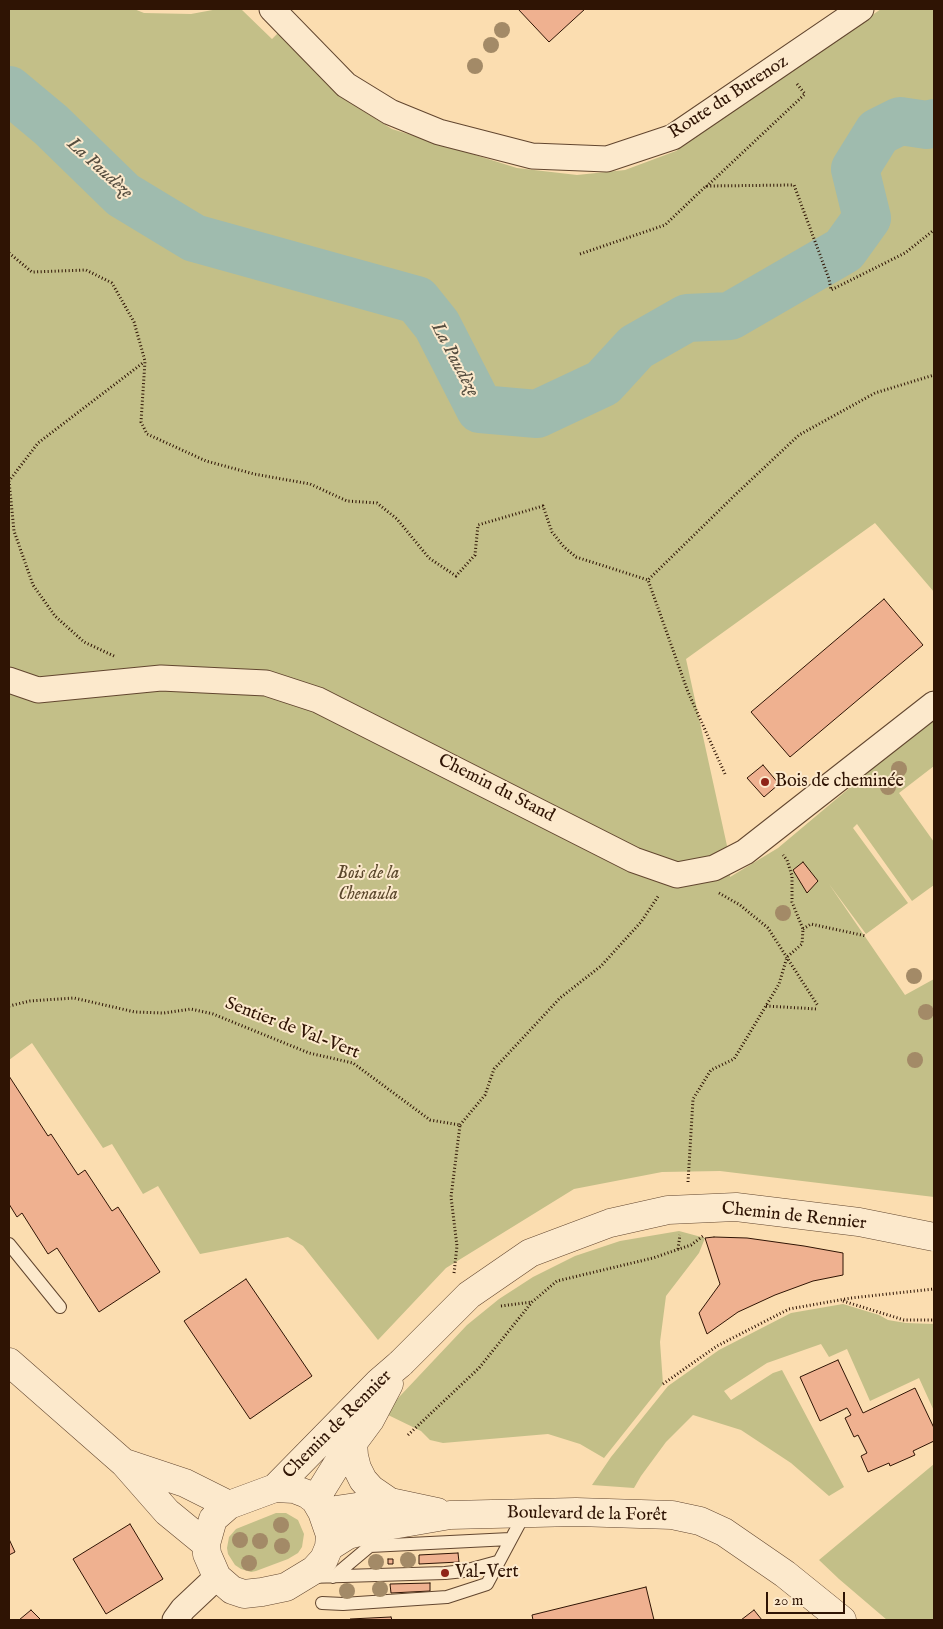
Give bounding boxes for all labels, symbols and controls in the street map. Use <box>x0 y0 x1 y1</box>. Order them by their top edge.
street label: Route du Burenoz <box>665 51 793 145</box>
water label: La Paudèze <box>61 133 137 205</box>
water label: La Paudèze <box>425 319 483 401</box>
street label: Chemin du Stand <box>434 750 558 828</box>
place label: Bois de cheminée <box>775 771 904 793</box>
marker: Bois de cheminée <box>759 776 771 788</box>
park label: Bois de la Chenaula <box>337 863 399 906</box>
street label: Sentier de Val-Vert <box>222 993 362 1065</box>
street label: Chemin de Rennier <box>721 1199 867 1235</box>
street label: Chemin de Rennier <box>279 1366 397 1484</box>
street label: Boulevard de la Forêt <box>507 1503 667 1527</box>
place label: Val-Vert <box>455 1562 519 1584</box>
marker: Val-Vert <box>439 1567 451 1579</box>
scale bar <box>768 1582 847 1614</box>
text: 20 m <box>774 1591 803 1610</box>

